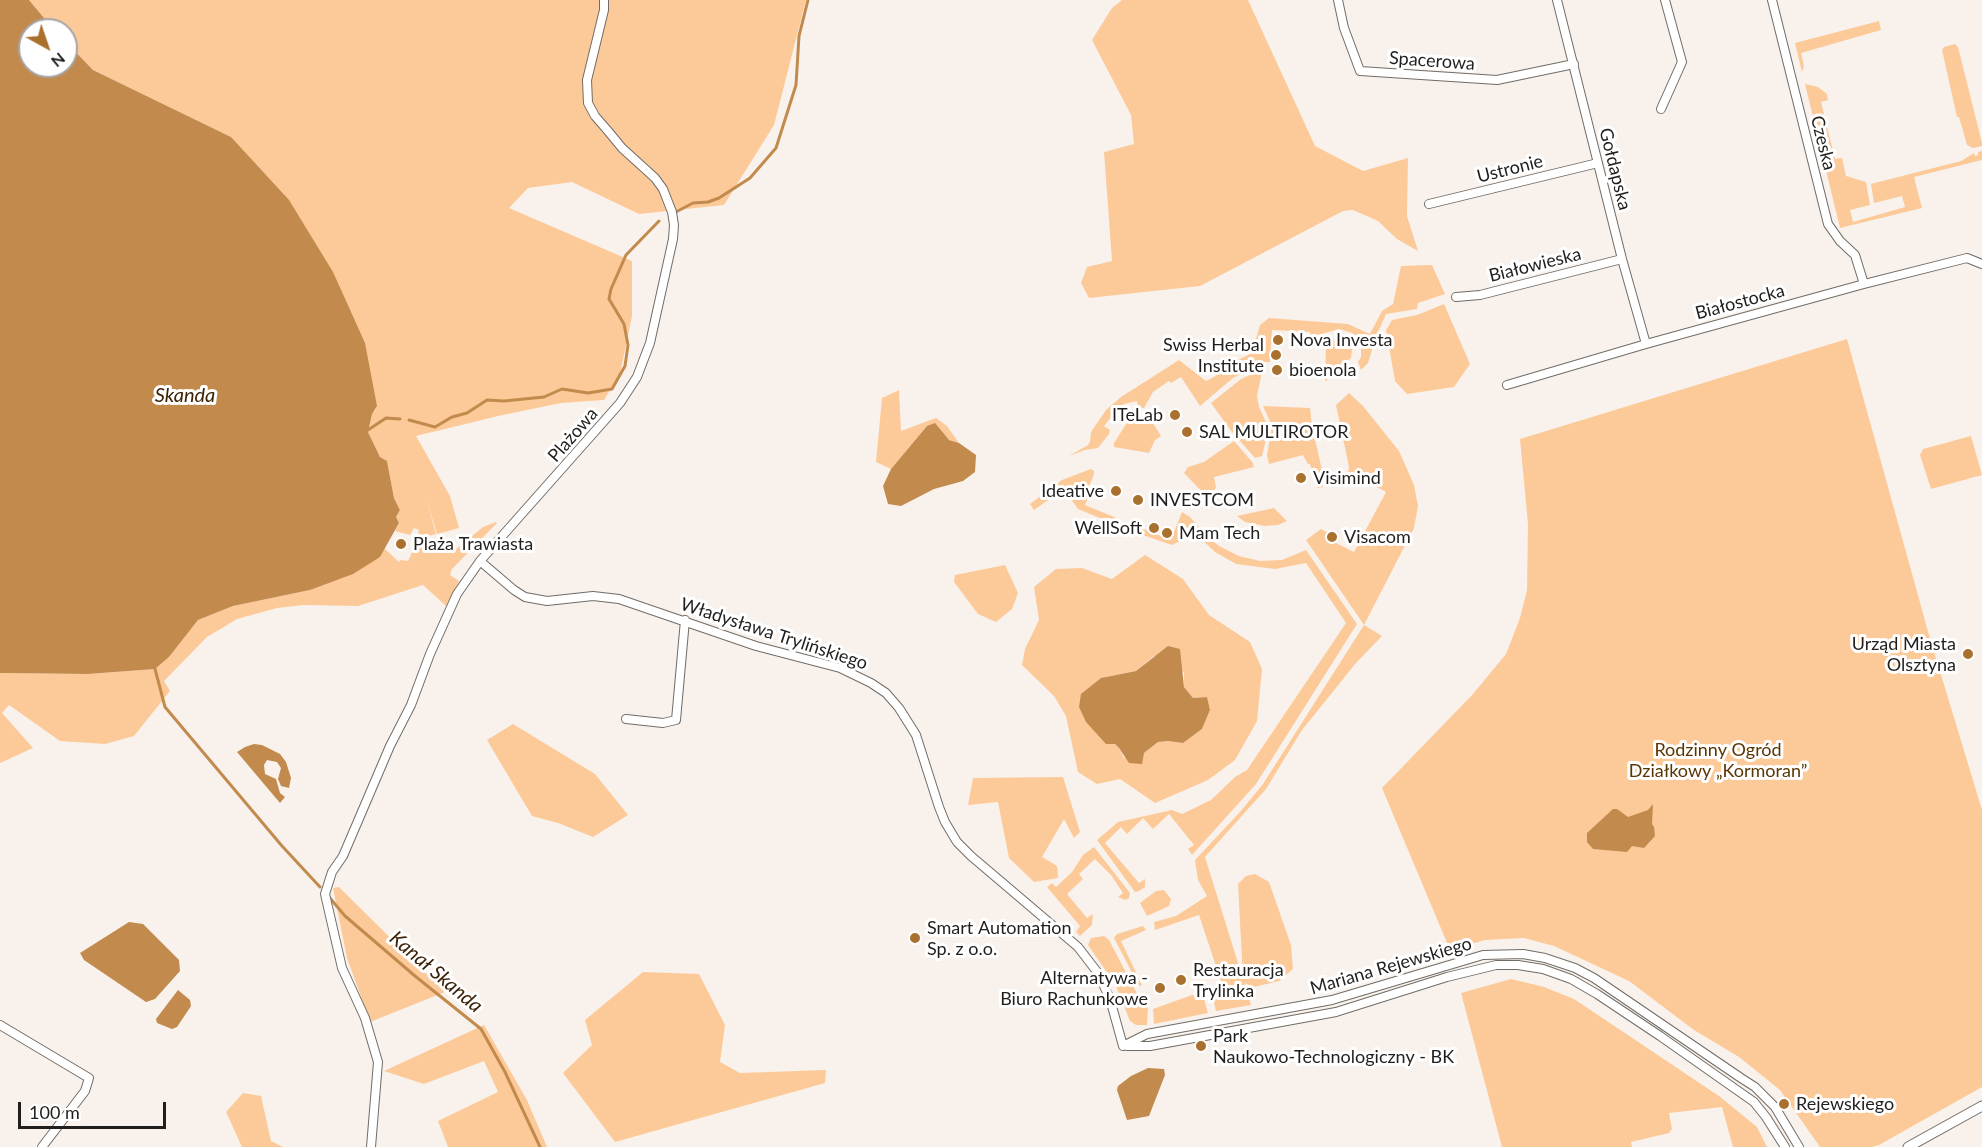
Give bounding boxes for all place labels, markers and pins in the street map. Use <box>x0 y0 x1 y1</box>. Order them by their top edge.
place label: Nova Investa <box>1290 329 1393 351</box>
marker: Nova Investa <box>1271 333 1285 347</box>
place label: Swiss Herbal Institute <box>1163 334 1264 376</box>
marker: Swiss Herbal Institute <box>1269 348 1283 362</box>
place label: bioenola <box>1289 359 1357 381</box>
marker: bioenola <box>1270 363 1284 377</box>
place label: ITeLab <box>1112 404 1163 426</box>
marker: ITeLab <box>1168 408 1182 422</box>
place label: SAL MULTIROTOR <box>1199 421 1348 443</box>
marker: SAL MULTIROTOR <box>1180 425 1194 439</box>
place label: Visimind <box>1313 467 1381 489</box>
marker: Visimind <box>1294 471 1308 485</box>
place label: Ideative <box>1041 480 1104 502</box>
marker: Ideative <box>1109 484 1123 498</box>
place label: INVESTCOM <box>1150 489 1254 511</box>
marker: INVESTCOM <box>1131 493 1145 507</box>
place label: WellSoft <box>1074 517 1142 539</box>
marker: WellSoft <box>1147 521 1161 535</box>
place label: Mam Tech <box>1179 522 1260 544</box>
marker: Mam Tech <box>1160 526 1174 540</box>
place label: Visacom <box>1344 526 1411 548</box>
marker: Visacom <box>1325 530 1339 544</box>
place label: Plaża Trawiasta <box>413 533 533 555</box>
marker: Plaża Trawiasta <box>394 537 408 551</box>
place label: Urząd Miasta Olsztyna <box>1852 633 1956 676</box>
marker: Urząd Miasta Olsztyna <box>1961 647 1975 661</box>
place label: Smart Automation Sp. z o.o. <box>927 917 1072 960</box>
marker: Smart Automation Sp. z o.o. <box>908 931 922 945</box>
place label: Restauracja Trylinka <box>1193 959 1284 1002</box>
place label: Alternatywa - Biuro Rachunkowe <box>1000 967 1148 1010</box>
marker: Restauracja Trylinka <box>1174 973 1188 987</box>
marker: Alternatywa - Biuro Rachunkowe <box>1153 981 1167 995</box>
place label: Park Naukowo-Technologiczny - BK <box>1213 1025 1454 1068</box>
marker: Park Naukowo-Technologiczny - BK <box>1194 1039 1208 1053</box>
place label: Rejewskiego <box>1796 1093 1894 1115</box>
marker: Rejewskiego <box>1777 1097 1791 1111</box>

